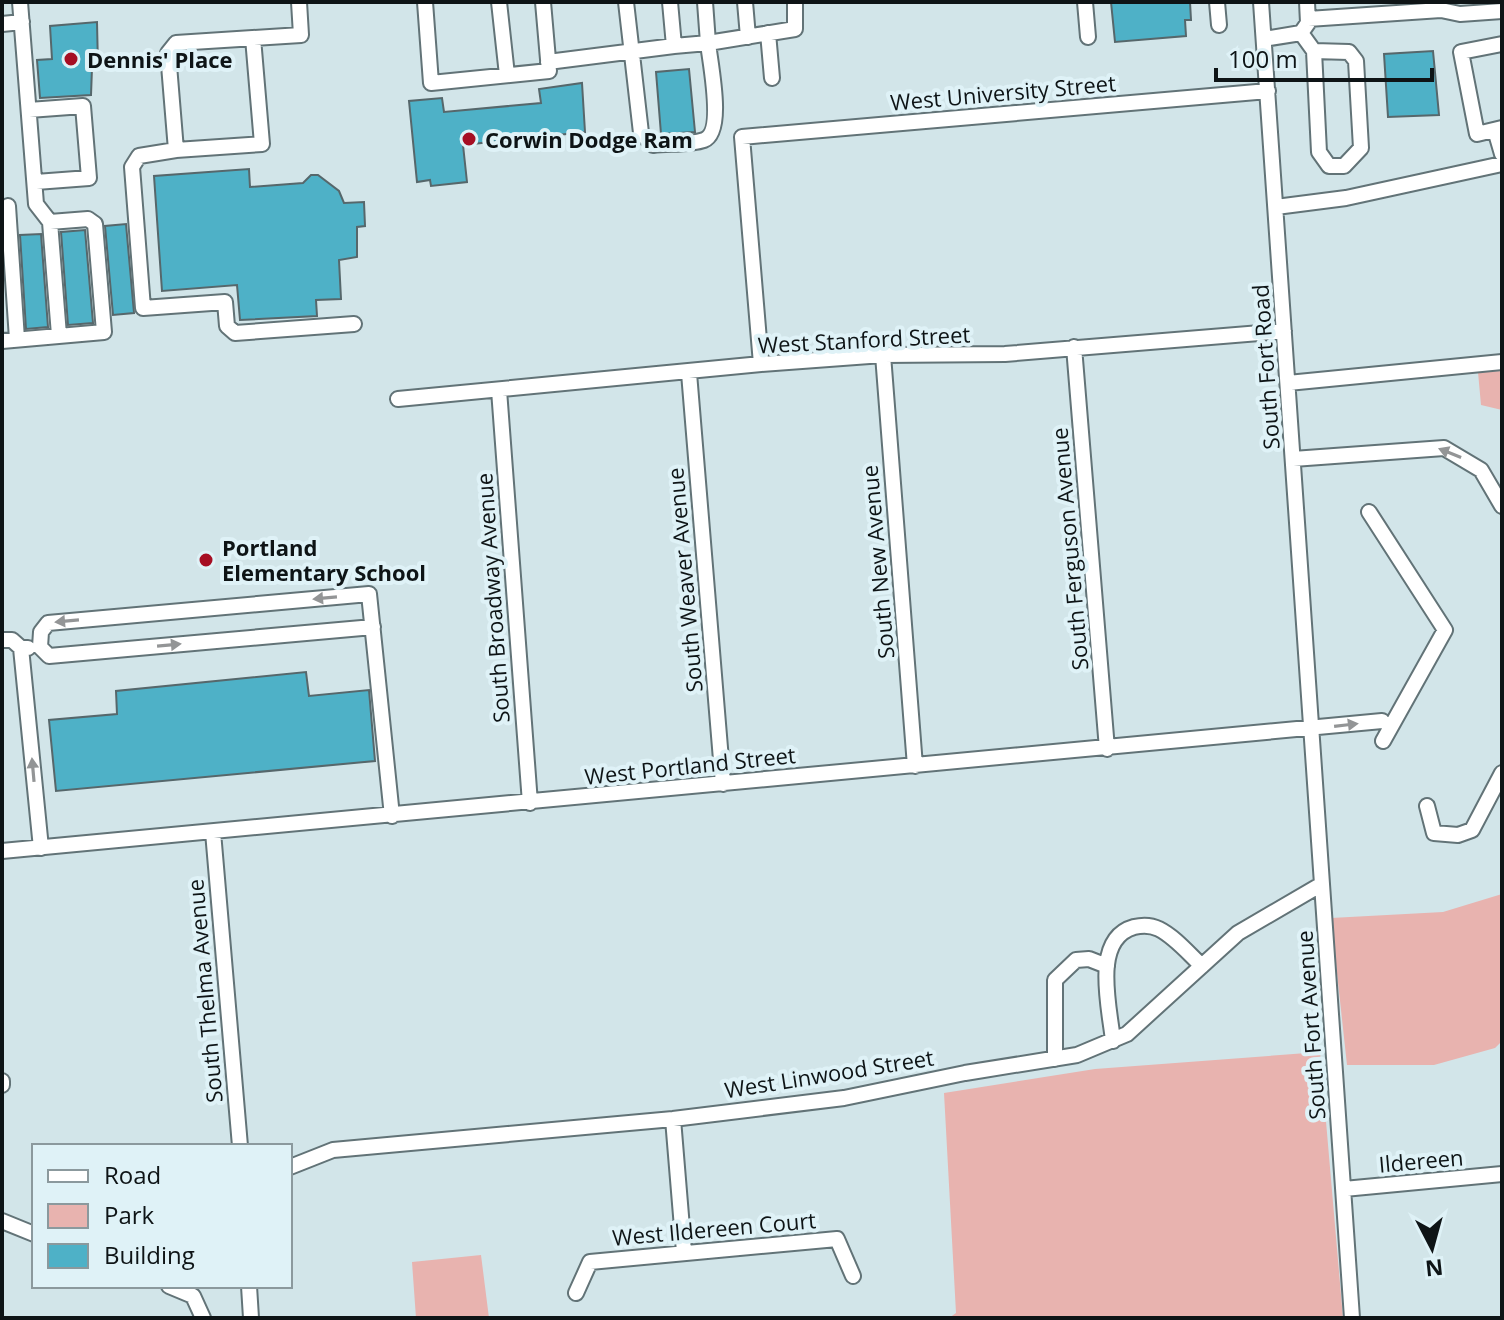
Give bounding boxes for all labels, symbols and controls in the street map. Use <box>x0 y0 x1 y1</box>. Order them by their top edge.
scale bar <box>1216 32 1432 82</box>
text: 100 m <box>1228 42 1298 75</box>
place label: Dennis' Place <box>87 44 233 74</box>
marker: Dennis' Place <box>62 50 80 68</box>
street label: West University Street <box>889 67 1117 117</box>
place label: Corwin Dodge Ram <box>485 124 693 154</box>
marker: Corwin Dodge Ram <box>460 130 478 148</box>
street label: South Fort Road <box>1244 283 1286 451</box>
street label: West Stanford Street <box>757 318 971 360</box>
street label: South Ferguson Avenue <box>1043 426 1095 672</box>
one-way arrow <box>1437 446 1461 459</box>
street label: South New Avenue <box>854 464 900 660</box>
street label: South Weaver Avenue <box>659 466 709 694</box>
street label: South Broadway Avenue <box>468 472 516 724</box>
place label: Portland Elementary School <box>222 532 426 587</box>
marker: Portland Elementary School <box>197 551 215 569</box>
one-way arrow <box>313 591 338 604</box>
one-way arrow <box>54 615 79 628</box>
one-way arrow <box>157 638 182 651</box>
one-way arrow <box>1334 719 1359 732</box>
street label: West Portland Street <box>583 739 797 791</box>
one-way arrow <box>26 757 39 782</box>
street label: South Thelma Avenue <box>179 878 229 1104</box>
street label: South Fort Avenue <box>1288 929 1332 1121</box>
street label: West Linwood Street <box>722 1042 936 1104</box>
street label: Ildereen <box>1378 1141 1464 1179</box>
legend <box>32 1144 292 1288</box>
text: Road <box>104 1158 161 1191</box>
text: Park <box>104 1198 155 1231</box>
street label: West Ildereen Court <box>611 1204 817 1252</box>
north arrow <box>1392 1208 1472 1288</box>
text: Building <box>104 1238 195 1271</box>
text: N <box>1424 1253 1445 1285</box>

